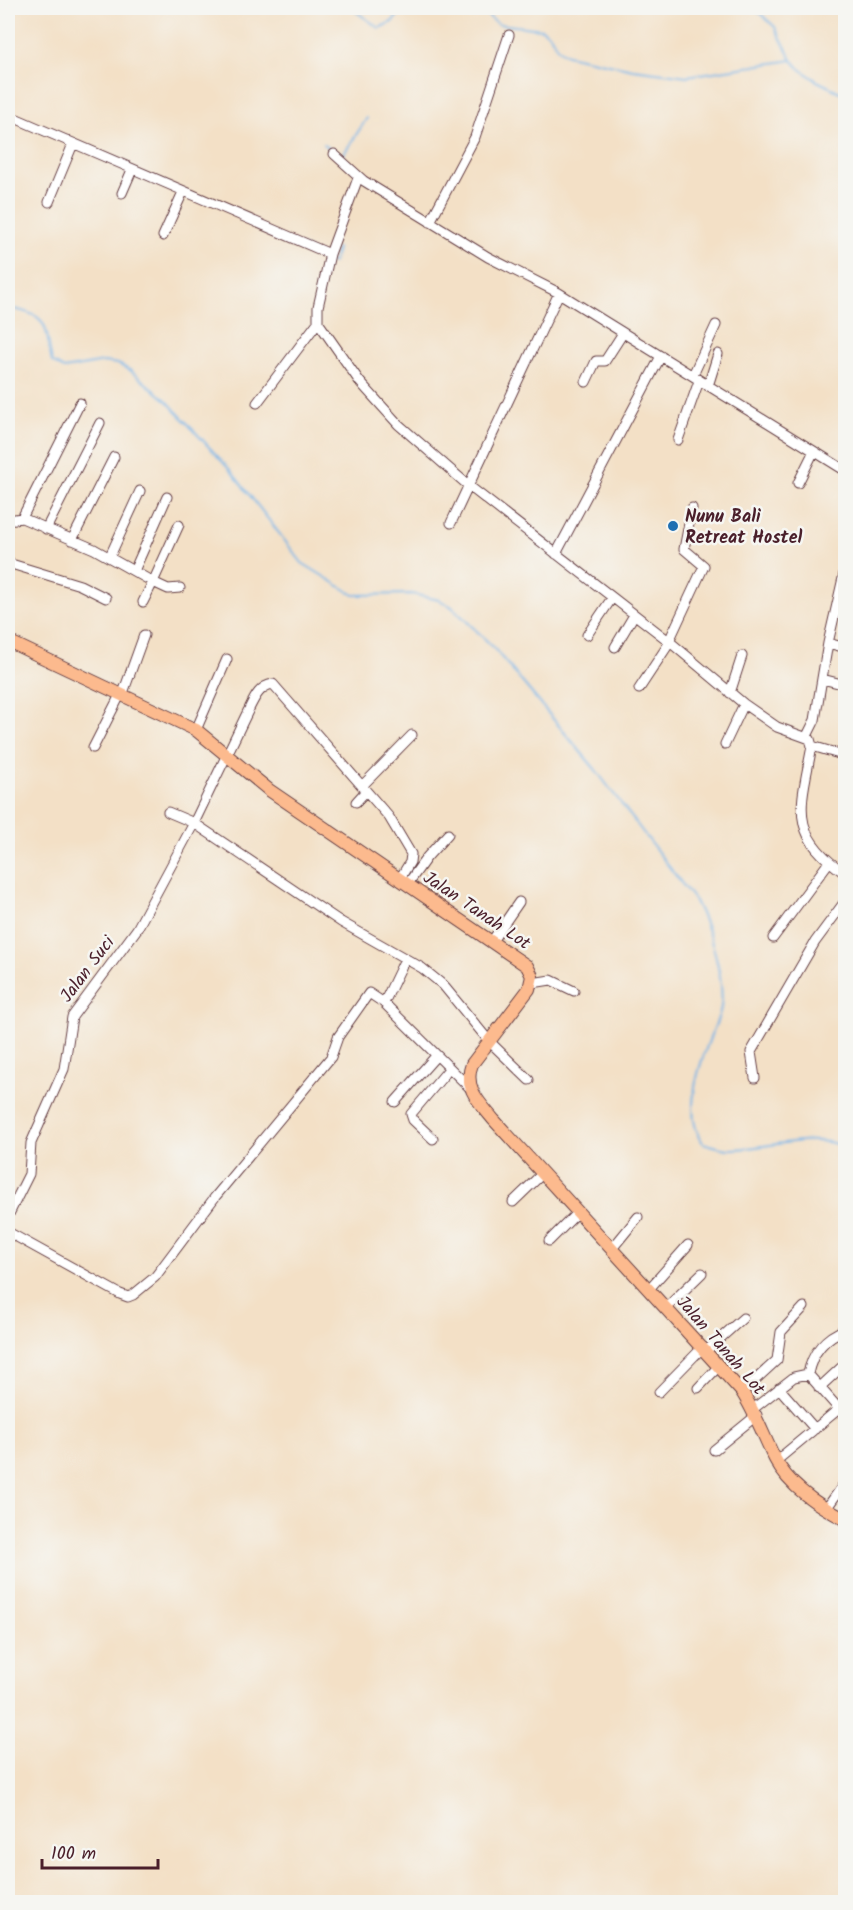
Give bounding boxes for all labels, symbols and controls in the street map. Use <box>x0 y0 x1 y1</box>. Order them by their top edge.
place label: Nunu Bali Retreat Hostel <box>685 503 802 553</box>
marker: Nunu Bali Retreat Hostel <box>666 519 680 533</box>
street label: Jalan Tanah Lot <box>416 864 537 959</box>
street label: Jalan Suci <box>53 930 123 1009</box>
street label: Jalan Tanah Lot <box>668 1290 772 1403</box>
scale bar <box>42 1832 158 1870</box>
text: 100 m <box>51 1840 96 1869</box>

